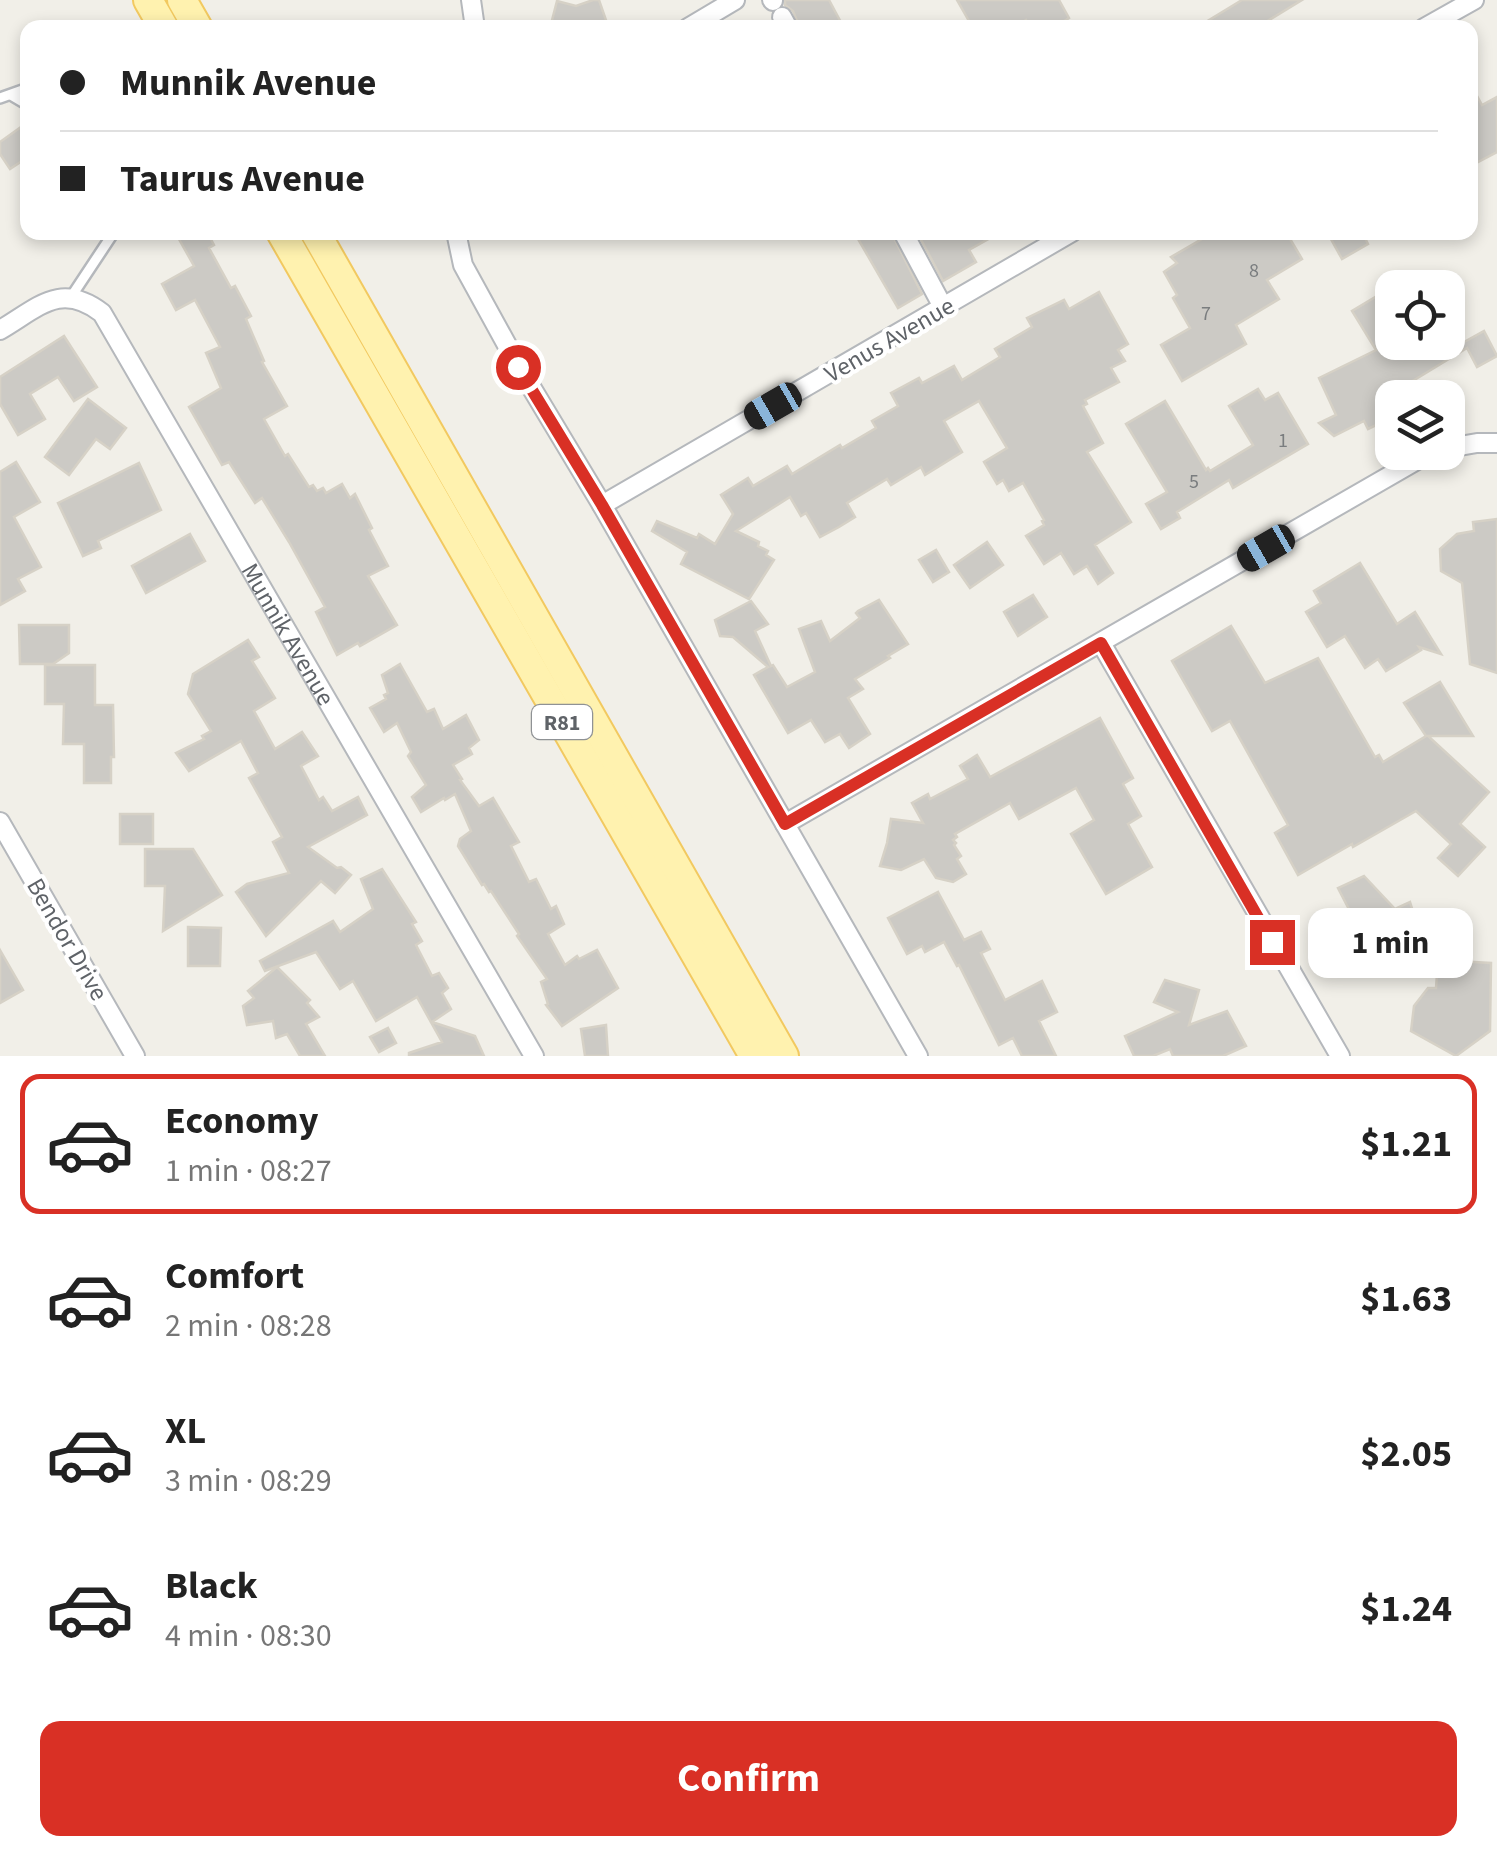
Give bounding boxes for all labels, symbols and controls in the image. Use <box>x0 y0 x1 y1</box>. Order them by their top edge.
text: Munnik Avenue <box>120 56 376 110</box>
text: Taurus Avenue <box>120 152 365 206</box>
house number: 8 <box>1249 257 1259 285</box>
map controls <box>1375 270 1465 470</box>
button: locate <box>1375 270 1465 360</box>
street label: Venus Avenue <box>818 288 961 392</box>
house number: 7 <box>1201 300 1211 328</box>
route start <box>496 345 541 390</box>
car <box>740 378 806 434</box>
button: layers <box>1375 380 1465 470</box>
house number: 1 <box>1278 427 1288 455</box>
house number: 5 <box>1189 468 1199 496</box>
car <box>1233 520 1299 576</box>
street label: Munnik Avenue <box>232 556 343 713</box>
road number: R81 <box>532 705 592 739</box>
street label: Bendor Drive <box>18 872 117 1007</box>
callout: 1 min <box>1307 907 1472 977</box>
route end <box>1250 920 1295 965</box>
text: 1 min <box>1352 920 1429 966</box>
text: Economy <box>165 1094 318 1148</box>
icon: car <box>45 1099 135 1189</box>
text: $1.21 <box>1360 1117 1452 1171</box>
text: 1 min · 08:27 <box>165 1148 332 1194</box>
text: Comfort <box>165 1249 304 1303</box>
icon: car <box>45 1254 135 1344</box>
text: $1.63 <box>1360 1272 1452 1326</box>
text: 2 min · 08:28 <box>165 1303 332 1349</box>
text: XL <box>165 1404 206 1458</box>
icon: car <box>45 1409 135 1499</box>
text: $2.05 <box>1360 1427 1452 1481</box>
text: 3 min · 08:29 <box>165 1458 332 1504</box>
text: Black <box>165 1559 258 1613</box>
icon: car <box>45 1564 135 1654</box>
text: $1.24 <box>1360 1582 1452 1636</box>
text: 4 min · 08:30 <box>165 1613 332 1659</box>
button: Confirm <box>40 1721 1457 1836</box>

